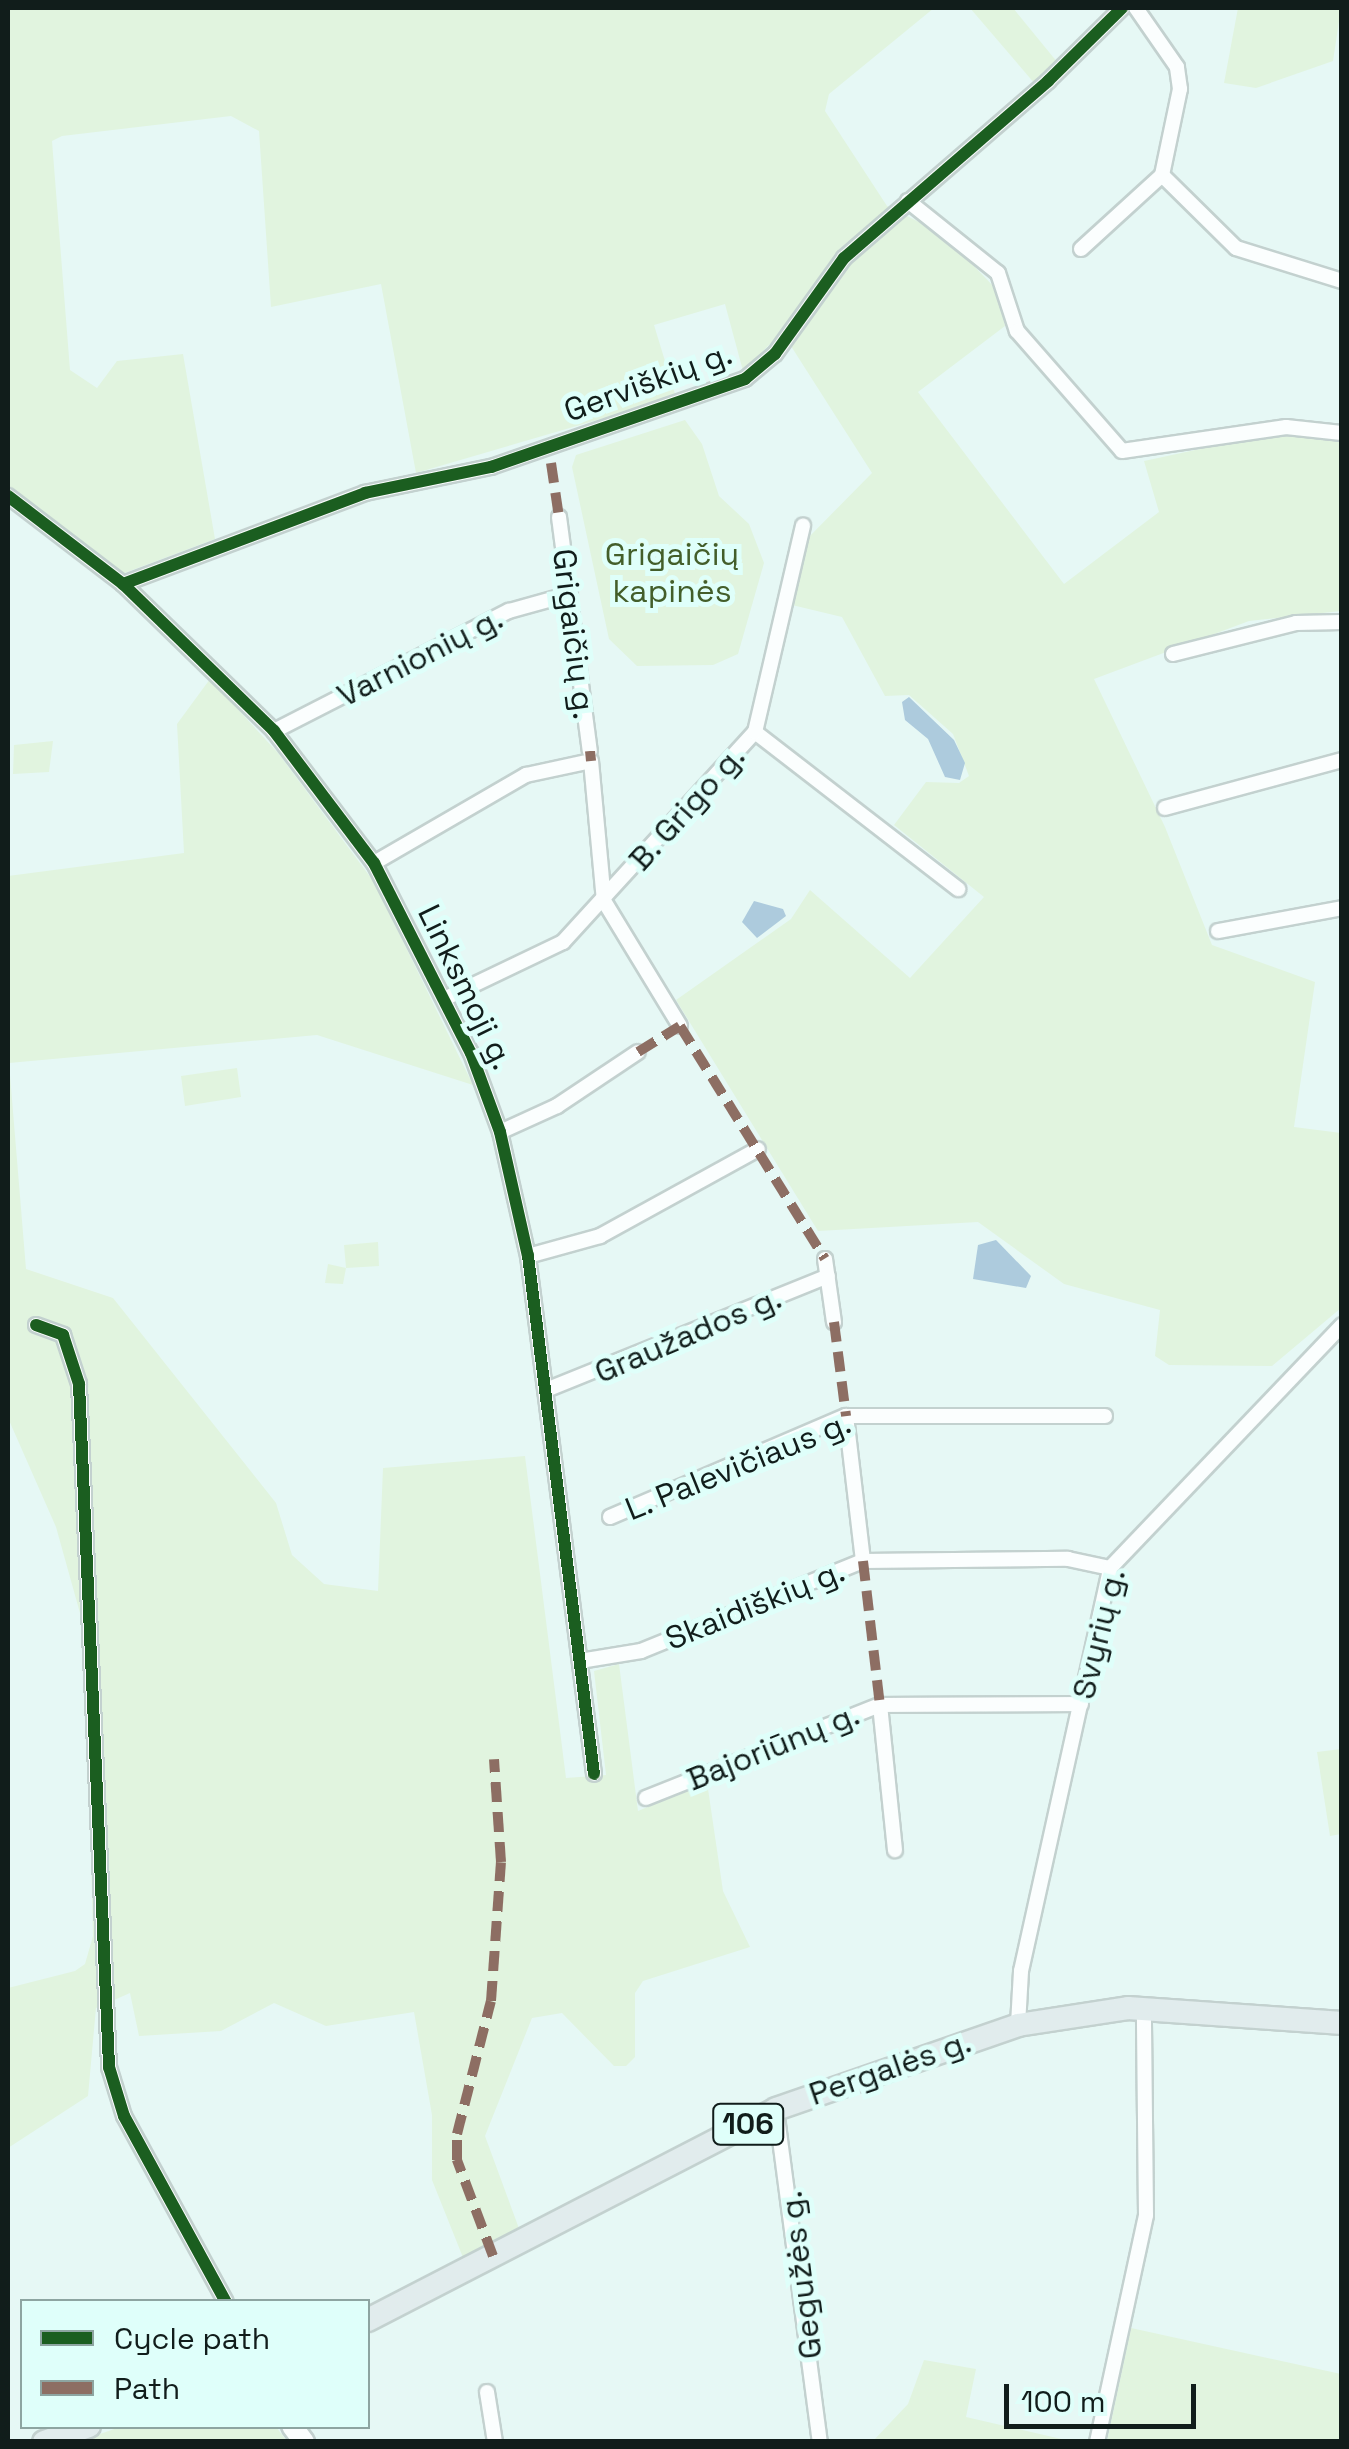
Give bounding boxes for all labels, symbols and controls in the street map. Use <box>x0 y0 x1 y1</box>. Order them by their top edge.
street label: Gerviškių g. <box>559 334 737 430</box>
park label: Grigaičių kapinės <box>605 536 739 611</box>
street label: Grigaičių g. <box>545 547 603 721</box>
street label: Varnionių g. <box>331 599 509 715</box>
street label: B. Grigo g. <box>621 737 753 879</box>
street label: Linksmoji g. <box>410 898 522 1076</box>
street label: Graužados g. <box>589 1278 787 1392</box>
street label: L. Palevičiaus g. <box>619 1403 857 1529</box>
street label: Skaidiškių g. <box>660 1552 850 1658</box>
street label: Svyrių g. <box>1064 1565 1134 1703</box>
street label: Bajoriūnų g. <box>681 1695 865 1799</box>
street label: Pergalės g. <box>804 2022 976 2114</box>
road number: 106 <box>710 2099 786 2149</box>
street label: Gegužės g. <box>772 2189 830 2361</box>
legend <box>20 2299 370 2429</box>
text: Cycle path <box>114 2319 270 2358</box>
scale bar <box>1009 2364 1202 2426</box>
text: Path <box>114 2369 180 2408</box>
text: 100 m <box>1021 2382 1106 2421</box>

